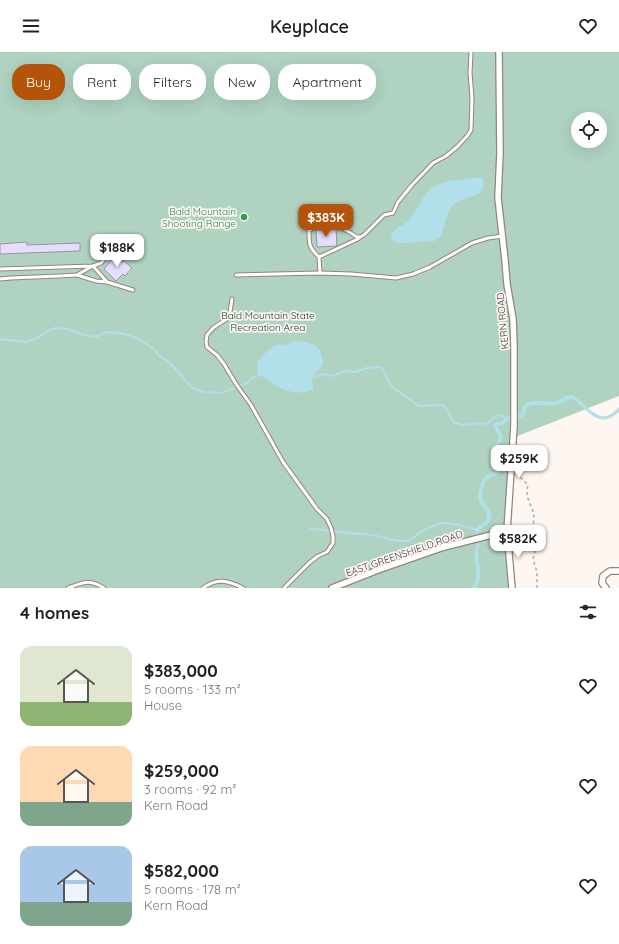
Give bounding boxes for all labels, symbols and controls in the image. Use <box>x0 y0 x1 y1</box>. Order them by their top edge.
icon: menu <box>20 15 42 37</box>
text: Keyplace <box>270 15 349 38</box>
icon: heart <box>577 15 599 37</box>
chip: Buy <box>12 64 65 100</box>
chip: Rent <box>73 64 131 100</box>
chip: Filters <box>139 64 206 100</box>
chip: New <box>214 64 270 100</box>
chip: Apartment <box>278 64 376 100</box>
map controls <box>571 112 607 148</box>
button: locate <box>571 112 607 148</box>
pin: $383K <box>298 204 354 238</box>
place label: Bald Mountain Shooting Range <box>162 205 236 230</box>
text: $383K <box>307 209 345 225</box>
marker: Bald Mountain Shooting Range <box>239 212 249 222</box>
pin: $188K <box>89 234 145 268</box>
text: $188K <box>99 239 135 255</box>
street label: KERN ROAD <box>494 292 511 350</box>
park label: Bald Mountain State Recreation Area <box>221 309 315 334</box>
pin: $259K <box>491 445 547 479</box>
text: $259K <box>500 450 538 466</box>
pin: $582K <box>490 525 546 559</box>
street label: EAST GREENSHIELD ROAD <box>344 527 464 580</box>
text: $582K <box>499 530 537 546</box>
icon: filters <box>577 601 599 623</box>
text: 4 homes <box>20 602 89 623</box>
text: $383,000 <box>144 660 218 681</box>
icon: home <box>52 662 100 710</box>
icon: heart <box>577 675 599 697</box>
text: 5 rooms · 133 m² <box>144 681 241 697</box>
text: House <box>144 697 182 713</box>
text: $259,000 <box>144 760 219 781</box>
icon: home <box>52 762 100 810</box>
icon: heart <box>577 775 599 797</box>
text: 3 rooms · 92 m² <box>144 781 236 797</box>
text: Kern Road <box>144 797 208 813</box>
text: $582,000 <box>144 860 219 881</box>
icon: home <box>52 862 100 910</box>
icon: heart <box>577 875 599 897</box>
text: 5 rooms · 178 m² <box>144 881 241 897</box>
text: Kern Road <box>144 897 208 913</box>

